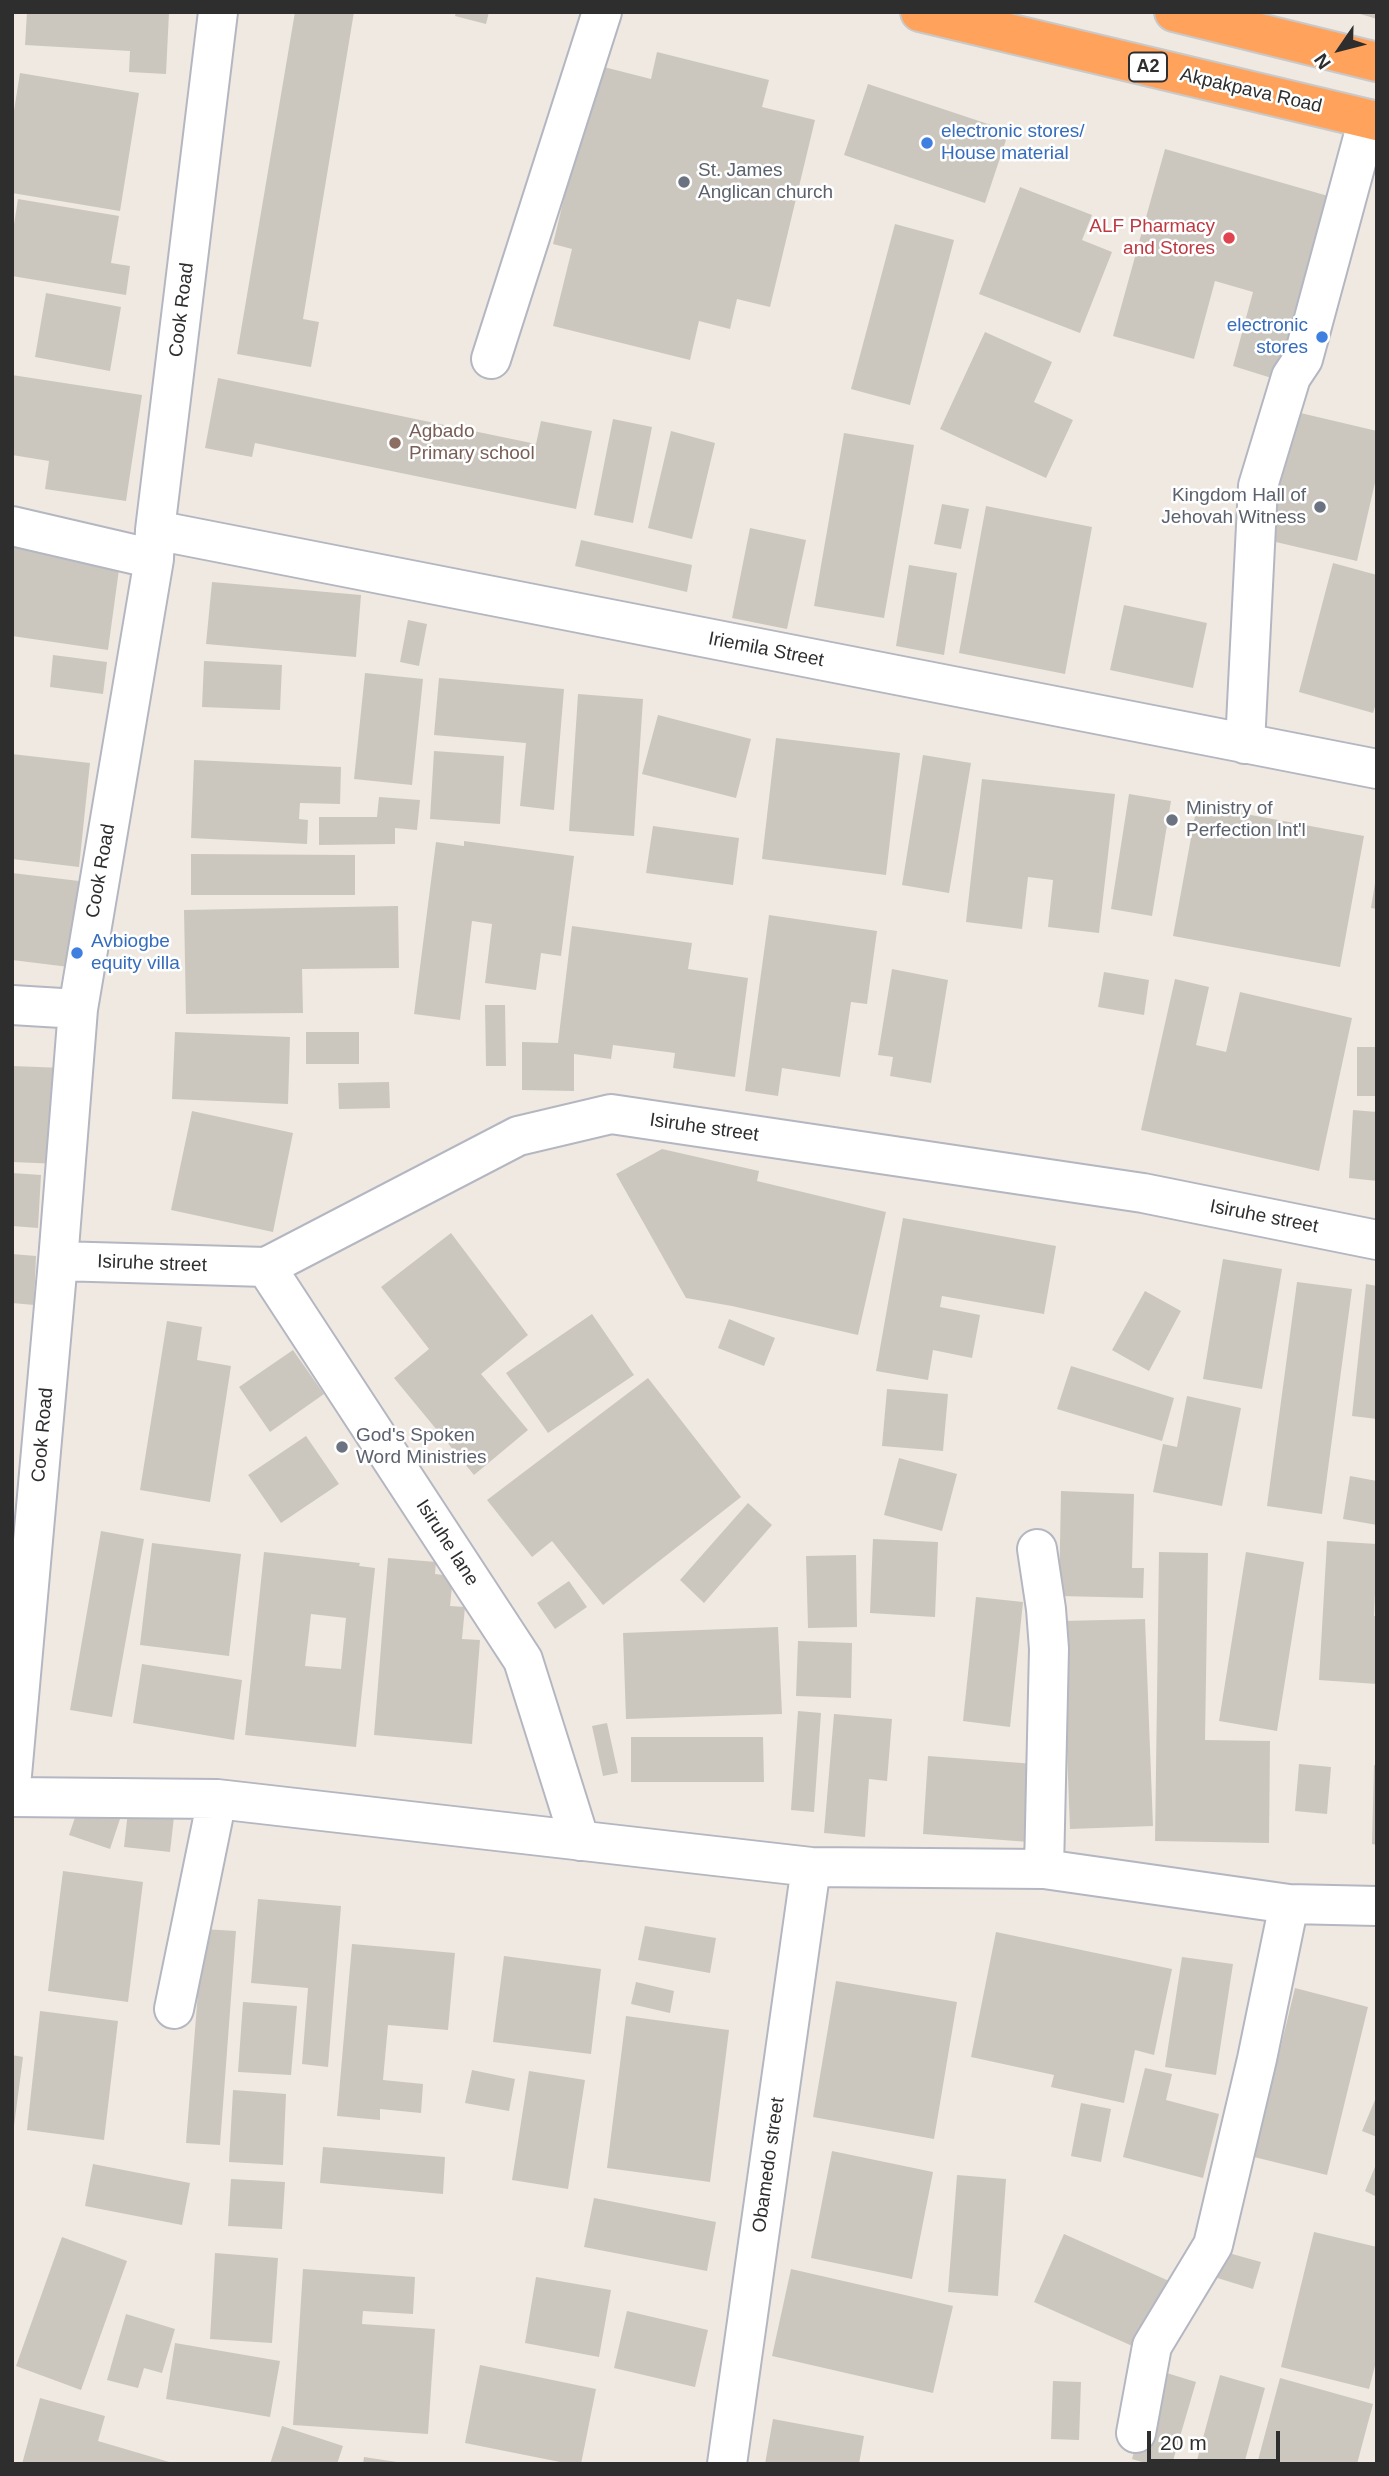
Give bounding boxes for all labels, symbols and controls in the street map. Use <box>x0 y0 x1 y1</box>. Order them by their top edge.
north arrow <box>1305 14 1375 84</box>
text: N <box>1310 50 1335 73</box>
road number: A2 <box>1129 52 1167 82</box>
street label: Akpakpava Road <box>1178 64 1324 118</box>
place label: electronic stores/ House material <box>941 121 1085 165</box>
marker: electronic stores/ House material <box>919 135 935 151</box>
place label: St. James Anglican church <box>698 160 833 204</box>
marker: St. James Anglican church <box>676 174 692 190</box>
place label: ALF Pharmacy and Stores <box>1089 216 1215 260</box>
marker: ALF Pharmacy and Stores <box>1221 230 1237 246</box>
street label: Cook Road <box>165 261 199 359</box>
place label: electronic stores <box>1227 315 1308 359</box>
marker: electronic stores <box>1314 329 1330 345</box>
place label: Agbado Primary school <box>409 421 535 465</box>
marker: Agbado Primary school <box>387 435 403 451</box>
place label: Kingdom Hall of Jehovah Witness <box>1161 485 1306 529</box>
marker: Kingdom Hall of Jehovah Witness <box>1312 499 1328 515</box>
street label: Iriemila Street <box>706 628 826 672</box>
place label: Ministry of Perfection Int'l <box>1186 798 1306 842</box>
marker: Ministry of Perfection Int'l <box>1164 812 1180 828</box>
street label: Cook Road <box>82 822 120 920</box>
place label: Avbiogbe equity villa <box>91 931 180 975</box>
marker: Avbiogbe equity villa <box>69 945 85 961</box>
street label: Isiruhe street <box>648 1109 760 1147</box>
street label: Isiruhe street <box>1208 1195 1320 1239</box>
street label: Isiruhe street <box>97 1251 207 1277</box>
street label: Cook Road <box>28 1387 58 1483</box>
place label: God's Spoken Word Ministries <box>356 1425 487 1469</box>
marker: God's Spoken Word Ministries <box>334 1439 350 1455</box>
street label: Isiruhe lane <box>411 1496 483 1590</box>
street label: Obamedo street <box>748 2096 790 2234</box>
scale bar <box>1151 2416 1284 2460</box>
text: 20 m <box>1160 2431 1207 2454</box>

